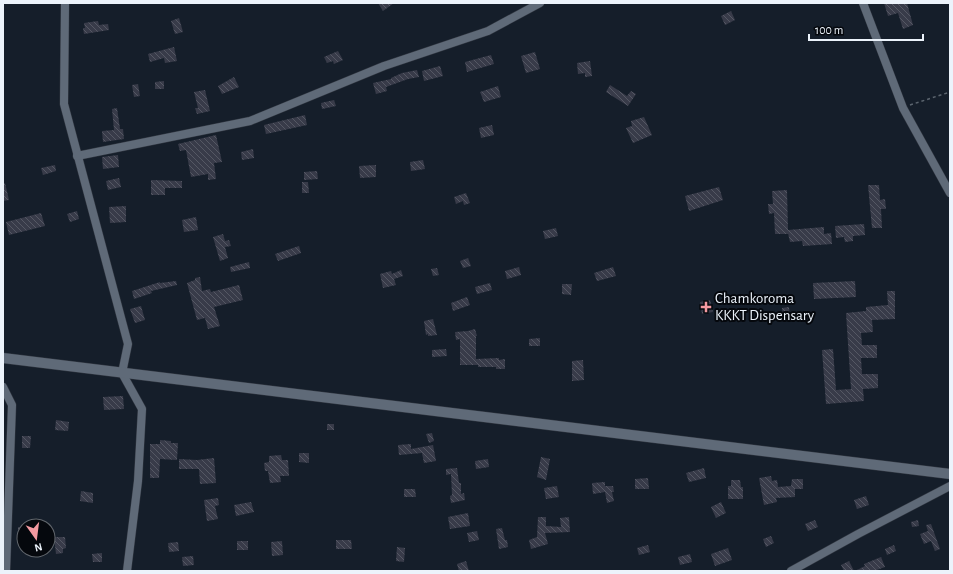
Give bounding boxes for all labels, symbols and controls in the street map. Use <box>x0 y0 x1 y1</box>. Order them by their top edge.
scale bar <box>809 16 923 42</box>
text: 100 m <box>815 24 843 36</box>
place label: Chamkoroma KKKT Dispensary <box>715 291 815 323</box>
marker: Chamkoroma KKKT Dispensary <box>700 301 712 313</box>
north arrow <box>16 518 56 558</box>
text: N <box>33 541 43 553</box>

